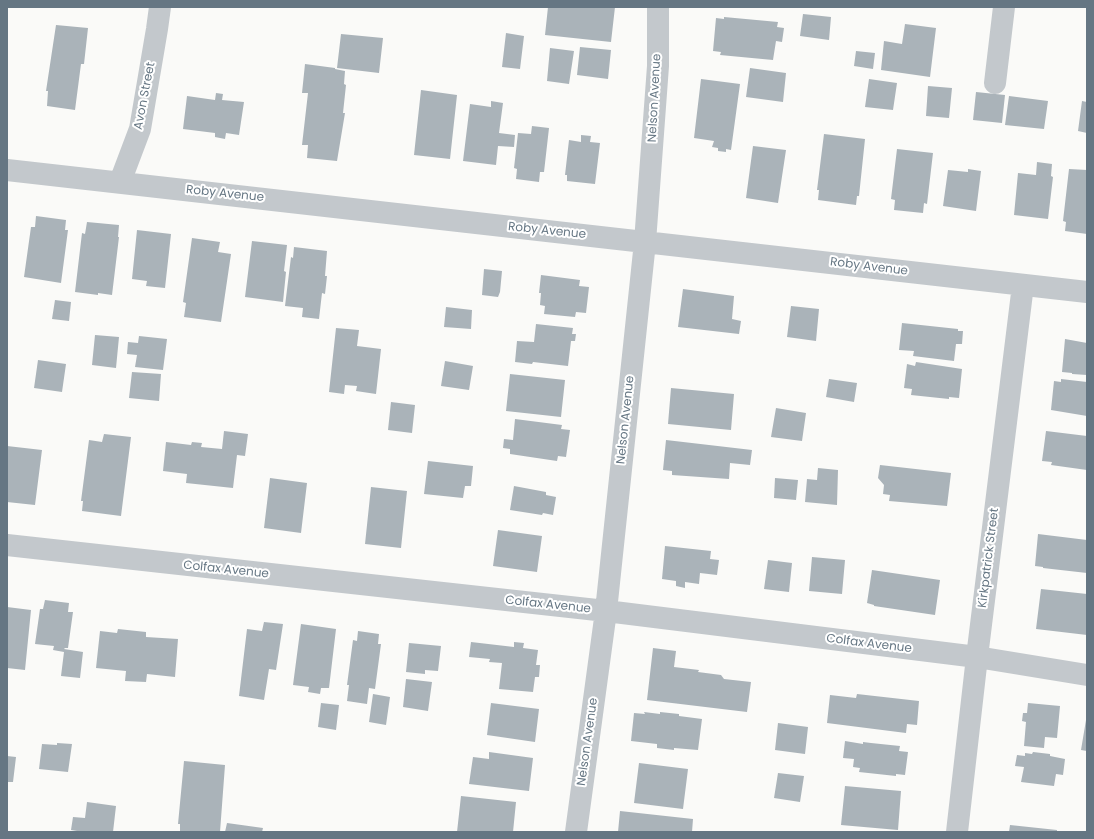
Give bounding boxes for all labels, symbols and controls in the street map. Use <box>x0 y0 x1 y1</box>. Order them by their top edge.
street label: Nelson Avenue <box>645 53 665 143</box>
street label: Avon Street <box>131 61 159 131</box>
street label: Roby Avenue <box>185 183 265 205</box>
street label: Roby Avenue <box>507 220 587 242</box>
street label: Roby Avenue <box>829 255 909 279</box>
street label: Nelson Avenue <box>614 375 638 465</box>
street label: Kirkpatrick Street <box>976 507 1002 609</box>
street label: Colfax Avenue <box>182 558 270 582</box>
street label: Colfax Avenue <box>504 593 592 617</box>
street label: Colfax Avenue <box>825 632 913 656</box>
street label: Nelson Avenue <box>575 697 601 787</box>

